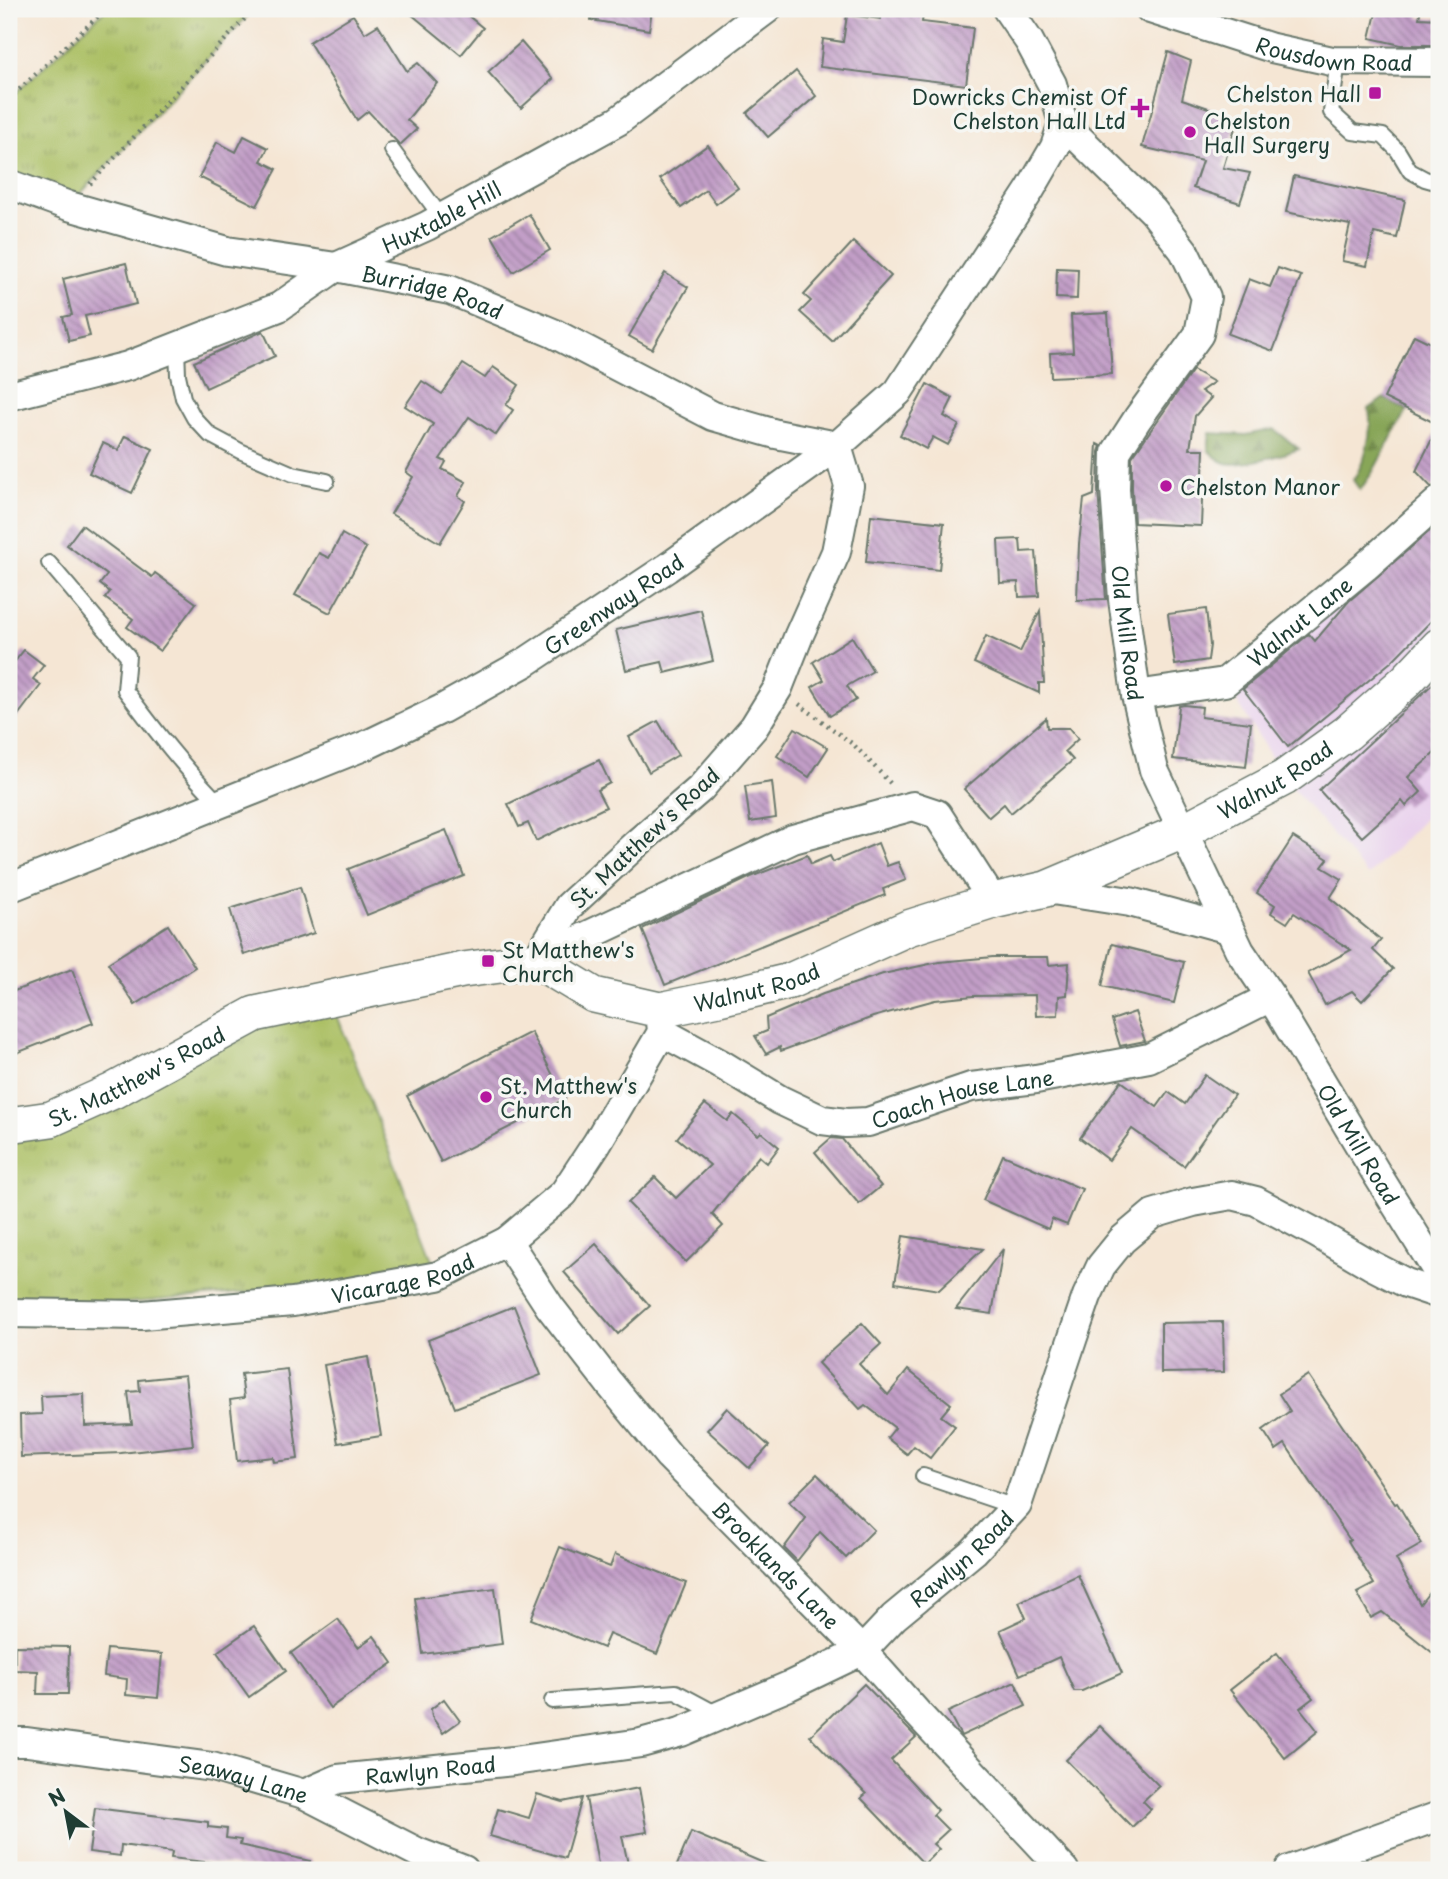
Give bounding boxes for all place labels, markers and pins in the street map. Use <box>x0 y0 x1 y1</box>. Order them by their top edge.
place label: Chelston Hall <box>1226 77 1361 109</box>
place label: Dowricks Chemist Of Chelston Hall Ltd <box>912 80 1127 136</box>
marker: Chelston Hall <box>1367 85 1383 101</box>
marker: Dowricks Chemist Of Chelston Hall Ltd <box>1132 100 1148 116</box>
place label: Chelston Hall Surgery <box>1204 104 1330 160</box>
marker: Chelston Hall Surgery <box>1182 124 1198 140</box>
place label: Chelston Manor <box>1180 470 1340 502</box>
marker: Chelston Manor <box>1158 478 1174 494</box>
place label: St Matthew's Church <box>502 933 634 989</box>
marker: St Matthew's Church <box>480 953 496 969</box>
place label: St. Matthew's Church <box>500 1069 637 1125</box>
marker: St. Matthew's Church <box>478 1089 494 1105</box>

